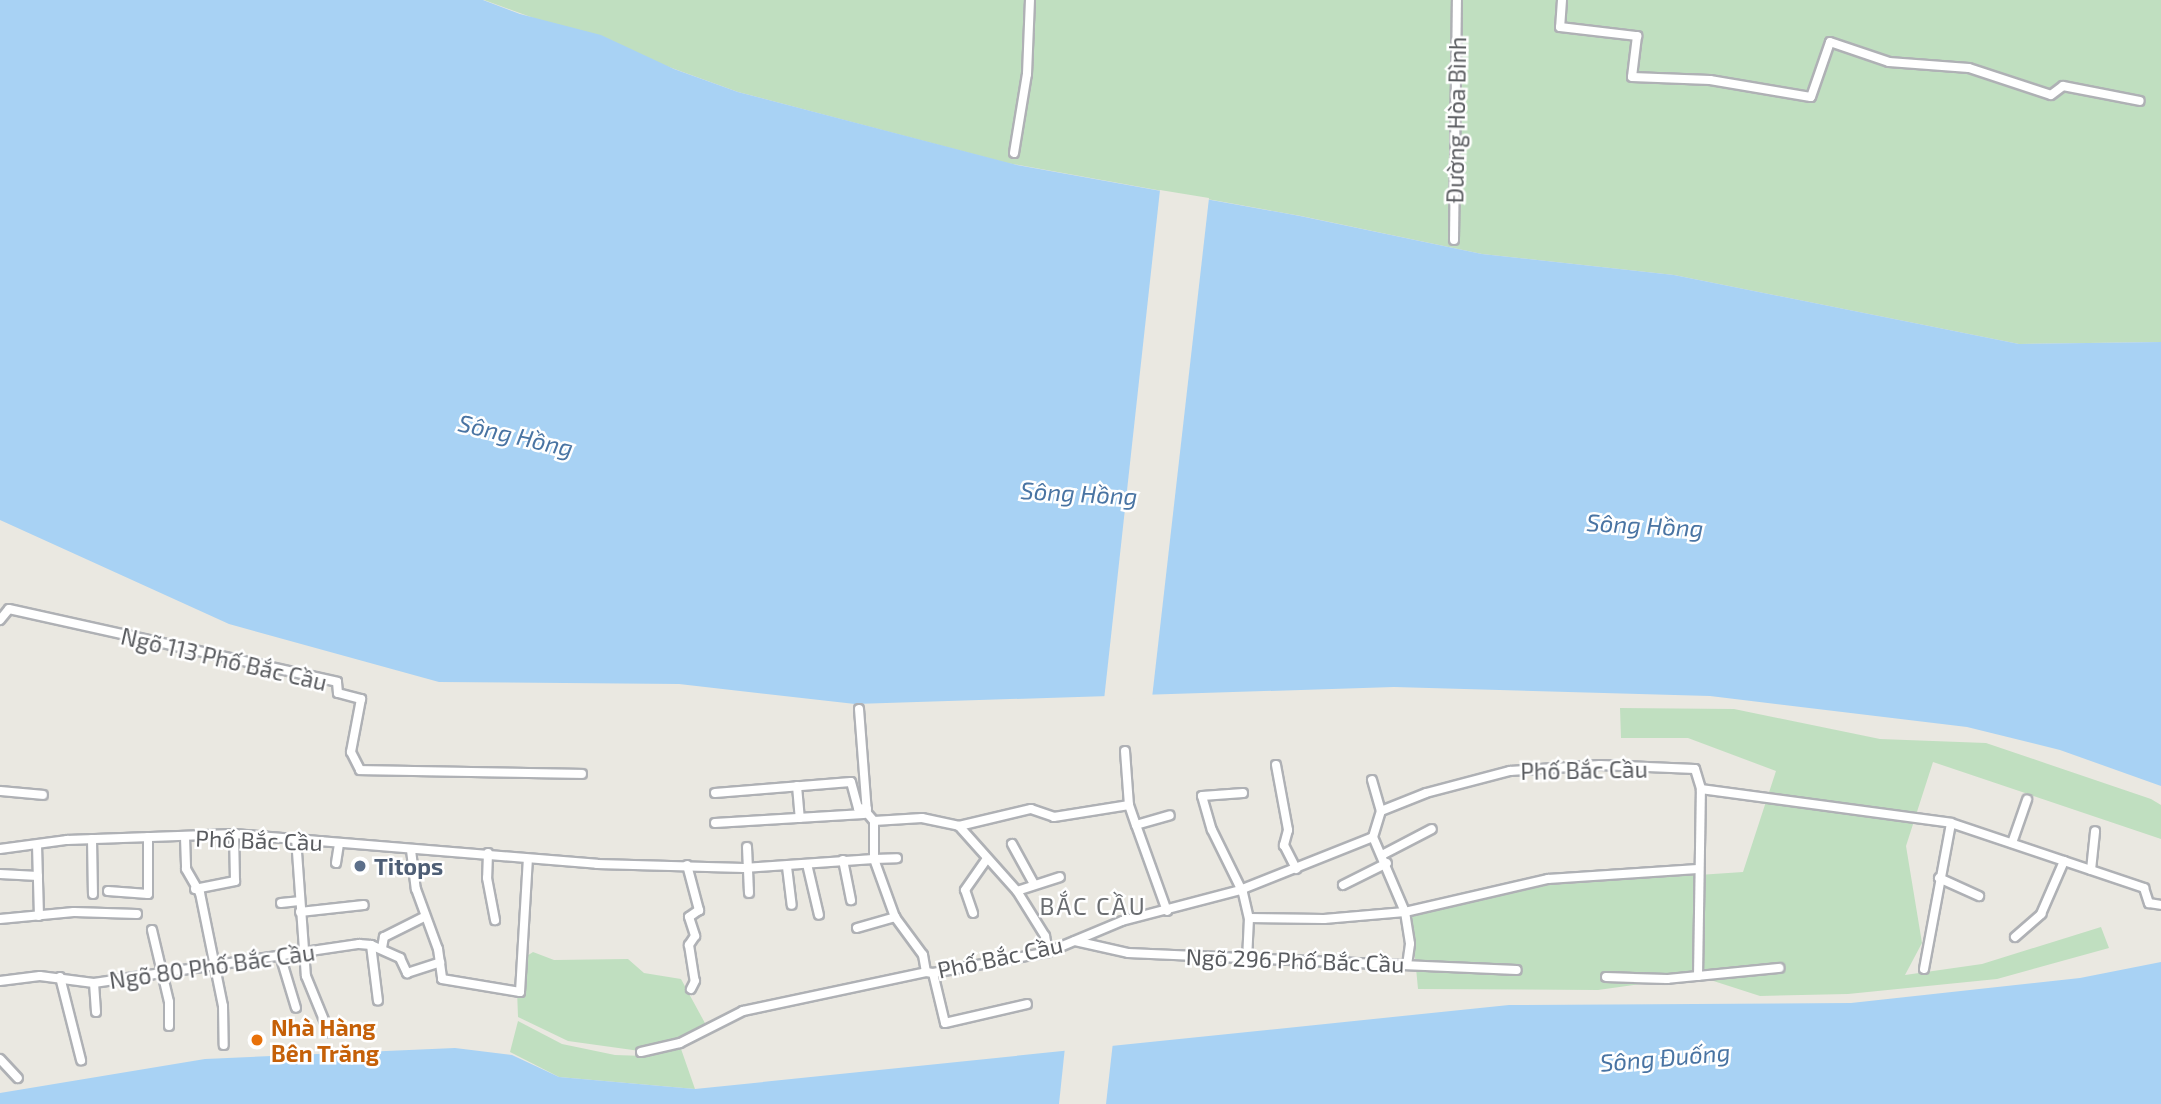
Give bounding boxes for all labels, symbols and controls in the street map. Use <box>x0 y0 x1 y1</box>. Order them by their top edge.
street label: Đường Hòa Bình <box>1441 36 1471 204</box>
water label: Sông Hồng <box>456 408 576 462</box>
water label: Sông Hồng <box>1020 476 1138 510</box>
water label: Sông Hồng <box>1586 508 1704 542</box>
street label: Ngõ 113 Phố Bắc Cầu <box>118 622 330 696</box>
street label: Phố Bắc Cầu <box>1520 755 1648 785</box>
street label: Phố Bắc Cầu <box>195 824 323 856</box>
place label: Titops <box>374 852 443 880</box>
marker: Titops <box>352 858 368 874</box>
district label: BẮC CẦU <box>1040 892 1146 920</box>
street label: Phố Bắc Cầu <box>935 930 1065 984</box>
street label: Ngõ 80 Phố Bắc Cầu <box>107 938 317 994</box>
street label: Ngõ 296 Phố Bắc Cầu <box>1185 942 1405 978</box>
place label: Nhà Hàng Bên Trăng <box>271 1013 380 1067</box>
marker: Nhà Hàng Bên Trăng <box>249 1032 265 1048</box>
water label: Sông Đuống <box>1599 1037 1731 1077</box>

